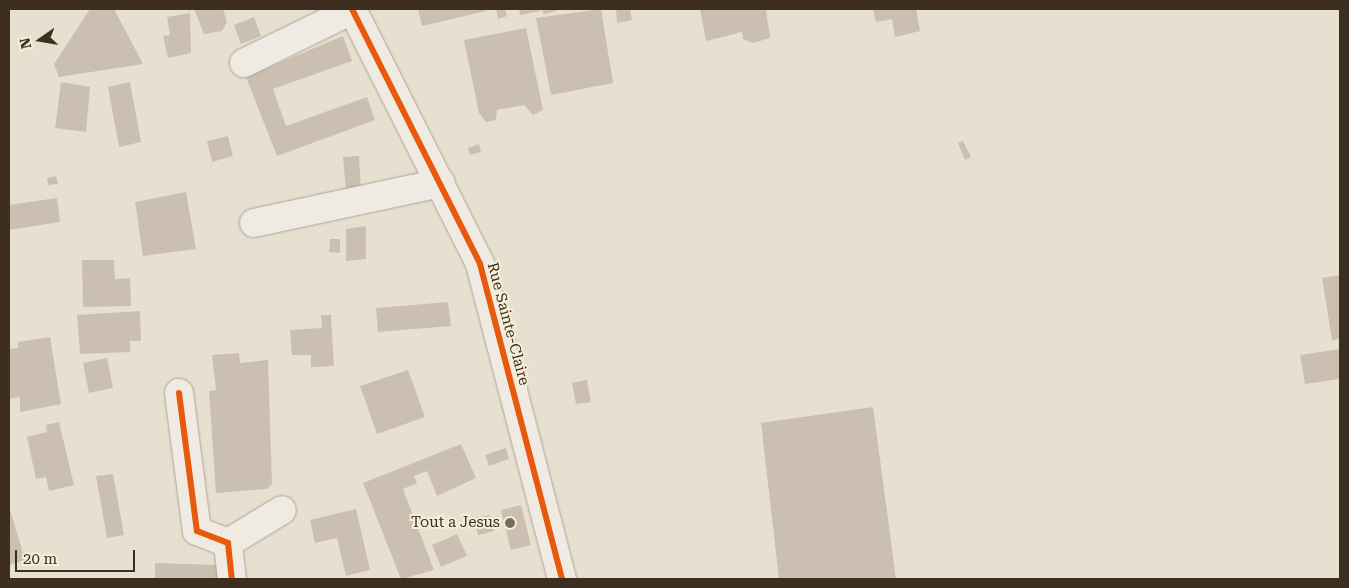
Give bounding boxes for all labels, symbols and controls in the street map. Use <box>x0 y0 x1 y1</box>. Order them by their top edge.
north arrow <box>15 15 65 65</box>
text: N <box>16 36 34 50</box>
street label: Rue Sainte-Claire <box>483 261 533 387</box>
place label: Tout a Jesus <box>411 514 500 532</box>
marker: Tout a Jesus <box>504 517 516 529</box>
scale bar <box>18 540 138 572</box>
text: 20 m <box>23 550 57 568</box>

